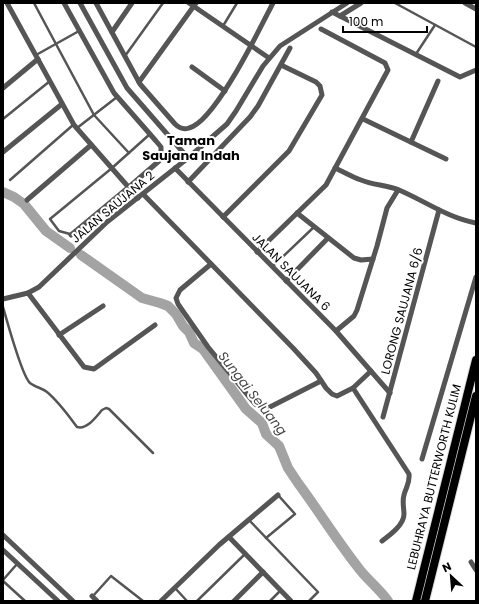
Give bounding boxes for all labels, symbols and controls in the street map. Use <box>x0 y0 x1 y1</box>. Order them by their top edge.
scale bar <box>343 8 427 34</box>
text: 100 m <box>349 13 383 30</box>
district label: Taman Saujana Indah <box>142 131 240 165</box>
street label: JALAN SAUJANA 2 <box>68 167 158 246</box>
street label: JALAN SAUJANA 6 <box>248 229 334 315</box>
street label: LORONG SAUJANA 6/6 <box>376 246 427 376</box>
water label: Sungai Seluang <box>214 347 292 439</box>
street label: LEBUHRAYA BUTTERWORTH KULIM <box>402 382 465 572</box>
north arrow <box>431 556 471 596</box>
text: N <box>439 558 454 576</box>

